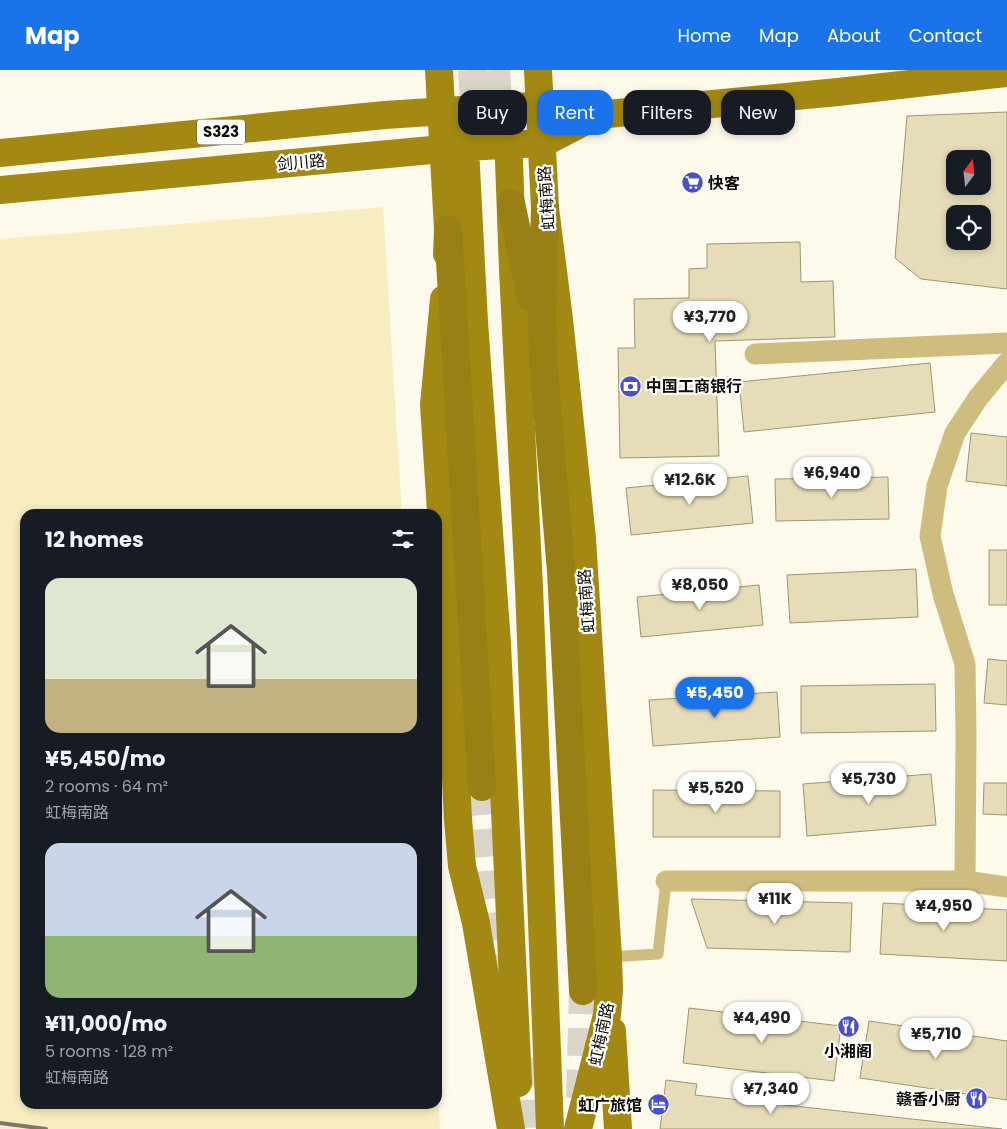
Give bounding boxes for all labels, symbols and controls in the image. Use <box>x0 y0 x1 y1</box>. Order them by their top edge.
text: Map <box>25 19 80 52</box>
text: Home <box>677 23 731 48</box>
text: Map <box>759 23 799 48</box>
text: About <box>827 23 881 48</box>
text: Contact <box>909 23 982 48</box>
chip: Buy <box>458 90 527 135</box>
chip: Rent <box>537 90 613 135</box>
chip: Filters <box>623 90 711 135</box>
chip: New <box>721 90 795 135</box>
road number: S323 <box>197 120 245 144</box>
street label: 剑川路 <box>276 149 326 176</box>
north arrow <box>946 150 991 195</box>
map controls <box>946 150 991 250</box>
street label: 虹梅南路 <box>533 165 560 231</box>
supermarket icon: 快客 <box>680 171 704 195</box>
place label: 快客 <box>708 172 740 195</box>
button: locate <box>946 205 991 250</box>
pin: ¥3,770 <box>669 300 751 343</box>
text: ¥3,770 <box>684 305 736 328</box>
bank icon: 中国工商银行 <box>618 374 642 398</box>
place label: 中国工商银行 <box>646 375 742 398</box>
pin: ¥6,940 <box>791 456 873 499</box>
text: ¥6,940 <box>804 461 860 484</box>
pin: ¥12.6K <box>649 464 731 506</box>
text: ¥12.6K <box>664 468 716 491</box>
text: 12 homes <box>45 525 144 554</box>
icon: filters <box>389 525 417 553</box>
street label: 虹梅南路 <box>573 568 600 634</box>
pin: ¥8,050 <box>659 568 741 611</box>
text: ¥8,050 <box>672 573 728 596</box>
icon: home <box>186 611 276 701</box>
pin: ¥5,450 <box>674 676 756 719</box>
text: ¥5,450 <box>686 681 744 704</box>
text: ¥5,450/mo <box>45 744 165 773</box>
pin: ¥5,730 <box>828 762 910 805</box>
text: ¥5,730 <box>842 767 896 790</box>
pin: ¥5,520 <box>675 772 757 814</box>
text: 2 rooms · 64 m² <box>45 775 168 798</box>
text: ¥5,520 <box>688 776 744 799</box>
text: 虹梅南路 <box>45 801 109 824</box>
icon: home <box>186 876 276 966</box>
pin: ¥11K <box>745 882 805 925</box>
text: ¥11K <box>758 887 792 910</box>
pin: ¥4,950 <box>903 890 985 932</box>
text: ¥4,950 <box>916 894 972 917</box>
street label: 虹梅南路 <box>584 1000 619 1068</box>
pin: ¥4,490 <box>721 1002 803 1044</box>
text: ¥4,490 <box>733 1006 791 1029</box>
text: ¥11,000/mo <box>45 1009 167 1038</box>
restaurant icon: 小湘阁 <box>836 1015 860 1039</box>
pin: ¥5,710 <box>895 1018 977 1060</box>
text: ¥5,710 <box>911 1022 961 1045</box>
text: 5 rooms · 128 m² <box>45 1040 173 1063</box>
place label: 小湘阁 <box>824 1040 872 1063</box>
text: 虹梅南路 <box>45 1066 109 1089</box>
pin: ¥7,340 <box>730 1072 812 1115</box>
text: ¥7,340 <box>744 1077 798 1100</box>
restaurant icon: 赣香小厨 <box>964 1087 988 1111</box>
place label: 赣香小厨 <box>896 1088 960 1111</box>
hotel icon: 虹广旅馆 <box>646 1093 670 1117</box>
place label: 虹广旅馆 <box>578 1094 642 1117</box>

